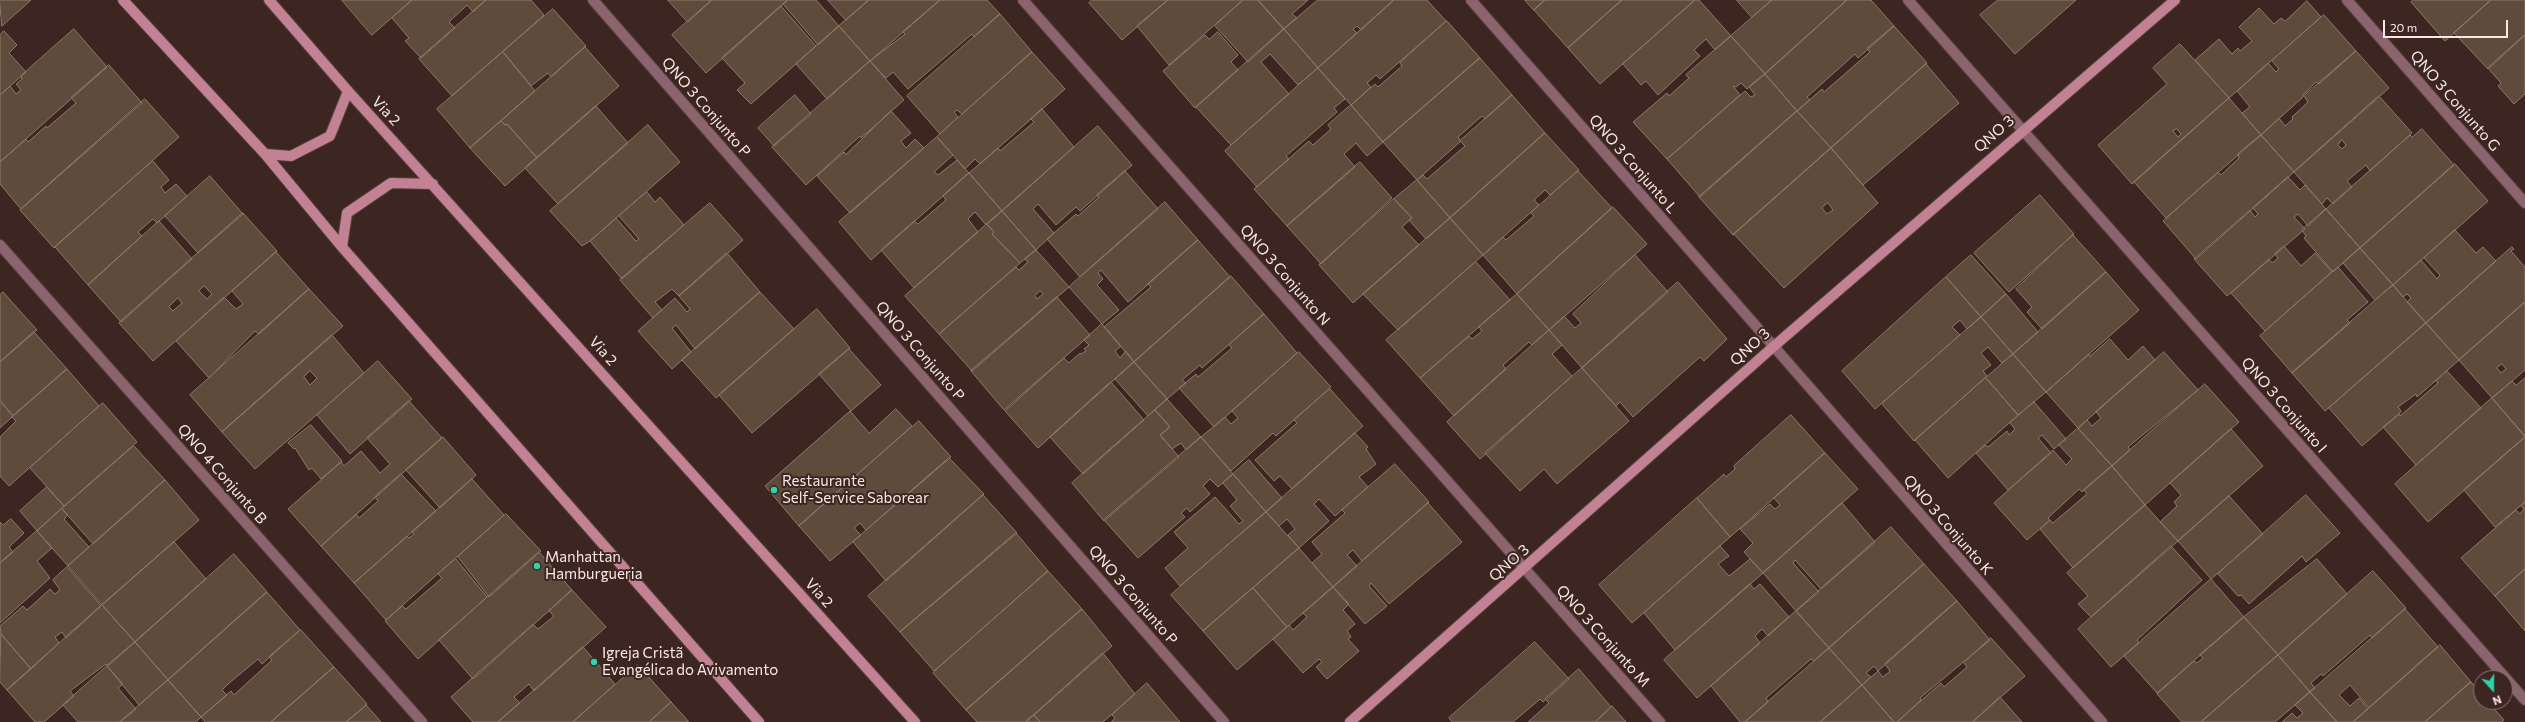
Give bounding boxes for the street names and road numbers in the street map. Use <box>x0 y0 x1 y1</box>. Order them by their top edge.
street label: QNO 3 Conjunto G <box>2406 47 2504 155</box>
street label: QNO 3 Conjunto P <box>658 54 754 160</box>
street label: Via 2 <box>368 93 404 129</box>
street label: QNO 3 Conjunto L <box>1585 111 1681 217</box>
street label: QNO 3 <box>1970 112 2018 156</box>
street label: QNO 3 Conjunto N <box>1236 221 1334 329</box>
street label: QNO 3 Conjunto P <box>872 298 968 404</box>
street label: QNO 3 <box>1726 325 1774 369</box>
street label: Via 2 <box>585 333 621 369</box>
street label: QNO 3 Conjunto I <box>2238 354 2330 456</box>
street label: QNO 4 Conjunto B <box>174 420 270 528</box>
street label: QNO 3 Conjunto K <box>1900 471 1996 579</box>
street label: QNO 3 <box>1485 541 1533 585</box>
street label: QNO 3 Conjunto P <box>1085 542 1181 648</box>
street label: Via 2 <box>801 575 837 611</box>
street label: QNO 3 Conjunto M <box>1552 581 1654 691</box>

